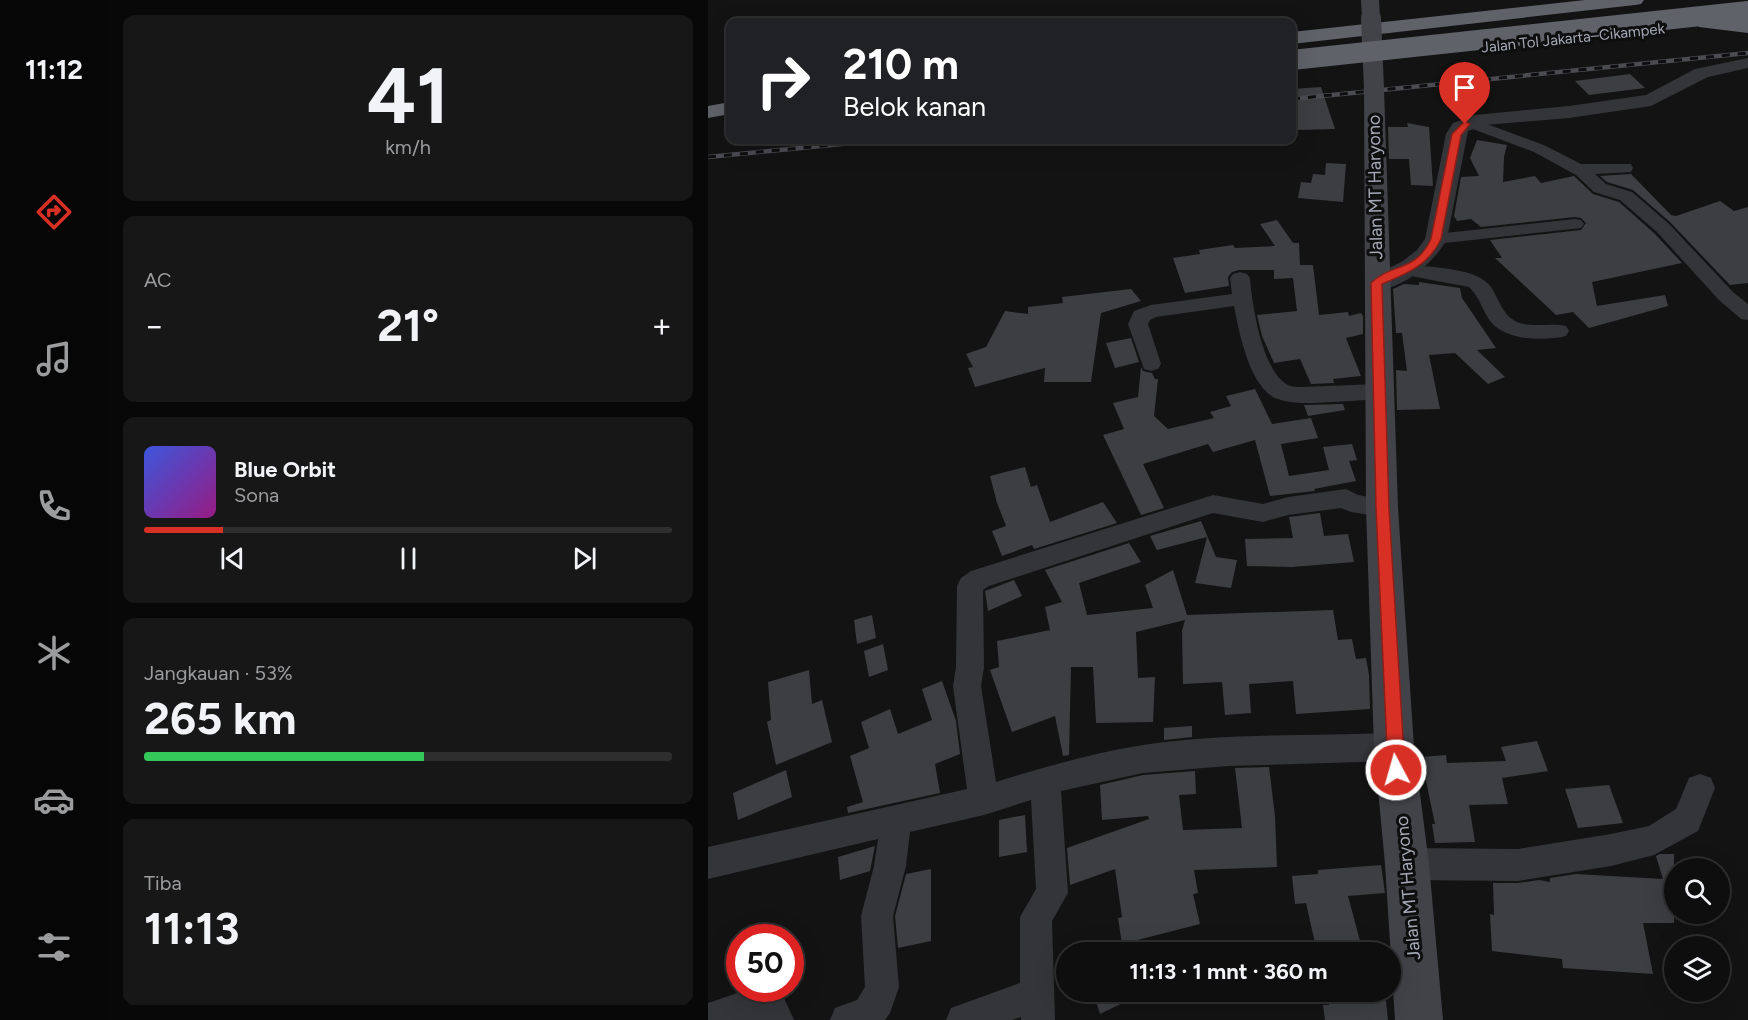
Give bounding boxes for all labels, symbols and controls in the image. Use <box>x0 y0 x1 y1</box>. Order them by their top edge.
street label: Jalan Tol Jakarta–Cikampek <box>1480 19 1666 57</box>
text: 210 m <box>843 39 959 90</box>
icon: right <box>744 42 822 120</box>
text: 41 <box>367 49 449 143</box>
text: 11:12 <box>25 53 83 86</box>
pin <box>1439 62 1490 124</box>
icon: arrive <box>1448 71 1481 104</box>
text: Belok kanan <box>843 90 986 123</box>
street label: Jalan MT Haryono <box>1363 114 1387 260</box>
text: km/h <box>385 135 431 159</box>
icon: directions <box>33 191 75 233</box>
text: AC <box>144 268 172 292</box>
text: 21° <box>377 298 439 352</box>
text: − <box>144 306 165 345</box>
text: + <box>651 306 672 345</box>
icon: music <box>33 338 75 380</box>
text: Blue Orbit <box>234 456 336 483</box>
text: Sona <box>234 483 279 507</box>
icon: phone <box>33 485 75 527</box>
icon: previous <box>216 542 249 575</box>
icon: pause <box>392 542 425 575</box>
icon: next <box>568 542 601 575</box>
icon: climate <box>33 632 75 674</box>
text: Jangkauan · 53% <box>144 661 293 685</box>
text: 265 km <box>144 691 296 745</box>
position arrow <box>1364 738 1428 802</box>
icon: car <box>33 779 75 821</box>
street label: Jalan MT Haryono <box>1391 815 1425 961</box>
map controls <box>1664 858 1730 1002</box>
button: search <box>1664 858 1730 924</box>
text: Tiba <box>144 871 182 895</box>
text: 11:13 <box>144 901 240 955</box>
speed limit sign: 50 <box>726 924 804 1002</box>
icon: filters <box>33 926 75 968</box>
button: layers <box>1664 936 1730 1002</box>
text: 11:13 · 1 mnt · 360 m <box>1130 958 1327 985</box>

